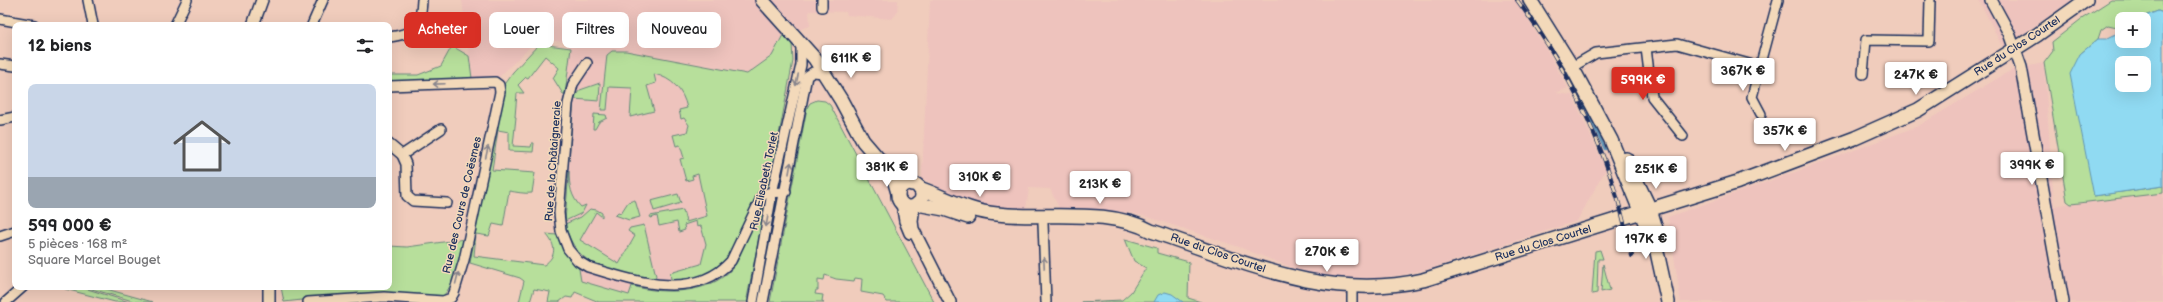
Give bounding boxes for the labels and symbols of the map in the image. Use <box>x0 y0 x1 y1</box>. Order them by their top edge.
street label: Rue du Clos Courtel <box>1972 13 2062 79</box>
pin: 611K € <box>818 45 884 79</box>
pin: 367K € <box>1710 58 1776 92</box>
pin: 247K € <box>1883 62 1949 96</box>
pin: 599K € <box>1610 67 1676 101</box>
one-way arrow <box>793 74 801 87</box>
one-way arrow <box>433 80 446 88</box>
street label: Rue de la Châtaigneraie <box>542 100 564 222</box>
pin: 357K € <box>1752 118 1818 152</box>
street label: Rue Elisabeth Torlet <box>747 130 781 231</box>
street label: Rue des Cours de Coësmes <box>440 135 484 275</box>
one-way arrow <box>484 146 492 159</box>
pin: 399K € <box>1999 152 2065 186</box>
pin: 381K € <box>854 154 920 188</box>
pin: 251K € <box>1623 156 1689 190</box>
one-way arrow <box>787 162 795 175</box>
pin: 310K € <box>947 164 1013 198</box>
pin: 213K € <box>1067 171 1133 205</box>
one-way arrow <box>763 214 771 227</box>
street label: Rue du Clos Courtel <box>1493 222 1593 264</box>
pin: 197K € <box>1613 226 1679 260</box>
street label: Rue du Clos Courtel <box>1169 231 1267 275</box>
pin: 270K € <box>1294 239 1360 273</box>
one-way arrow <box>1041 257 1048 270</box>
one-way arrow <box>454 272 462 285</box>

